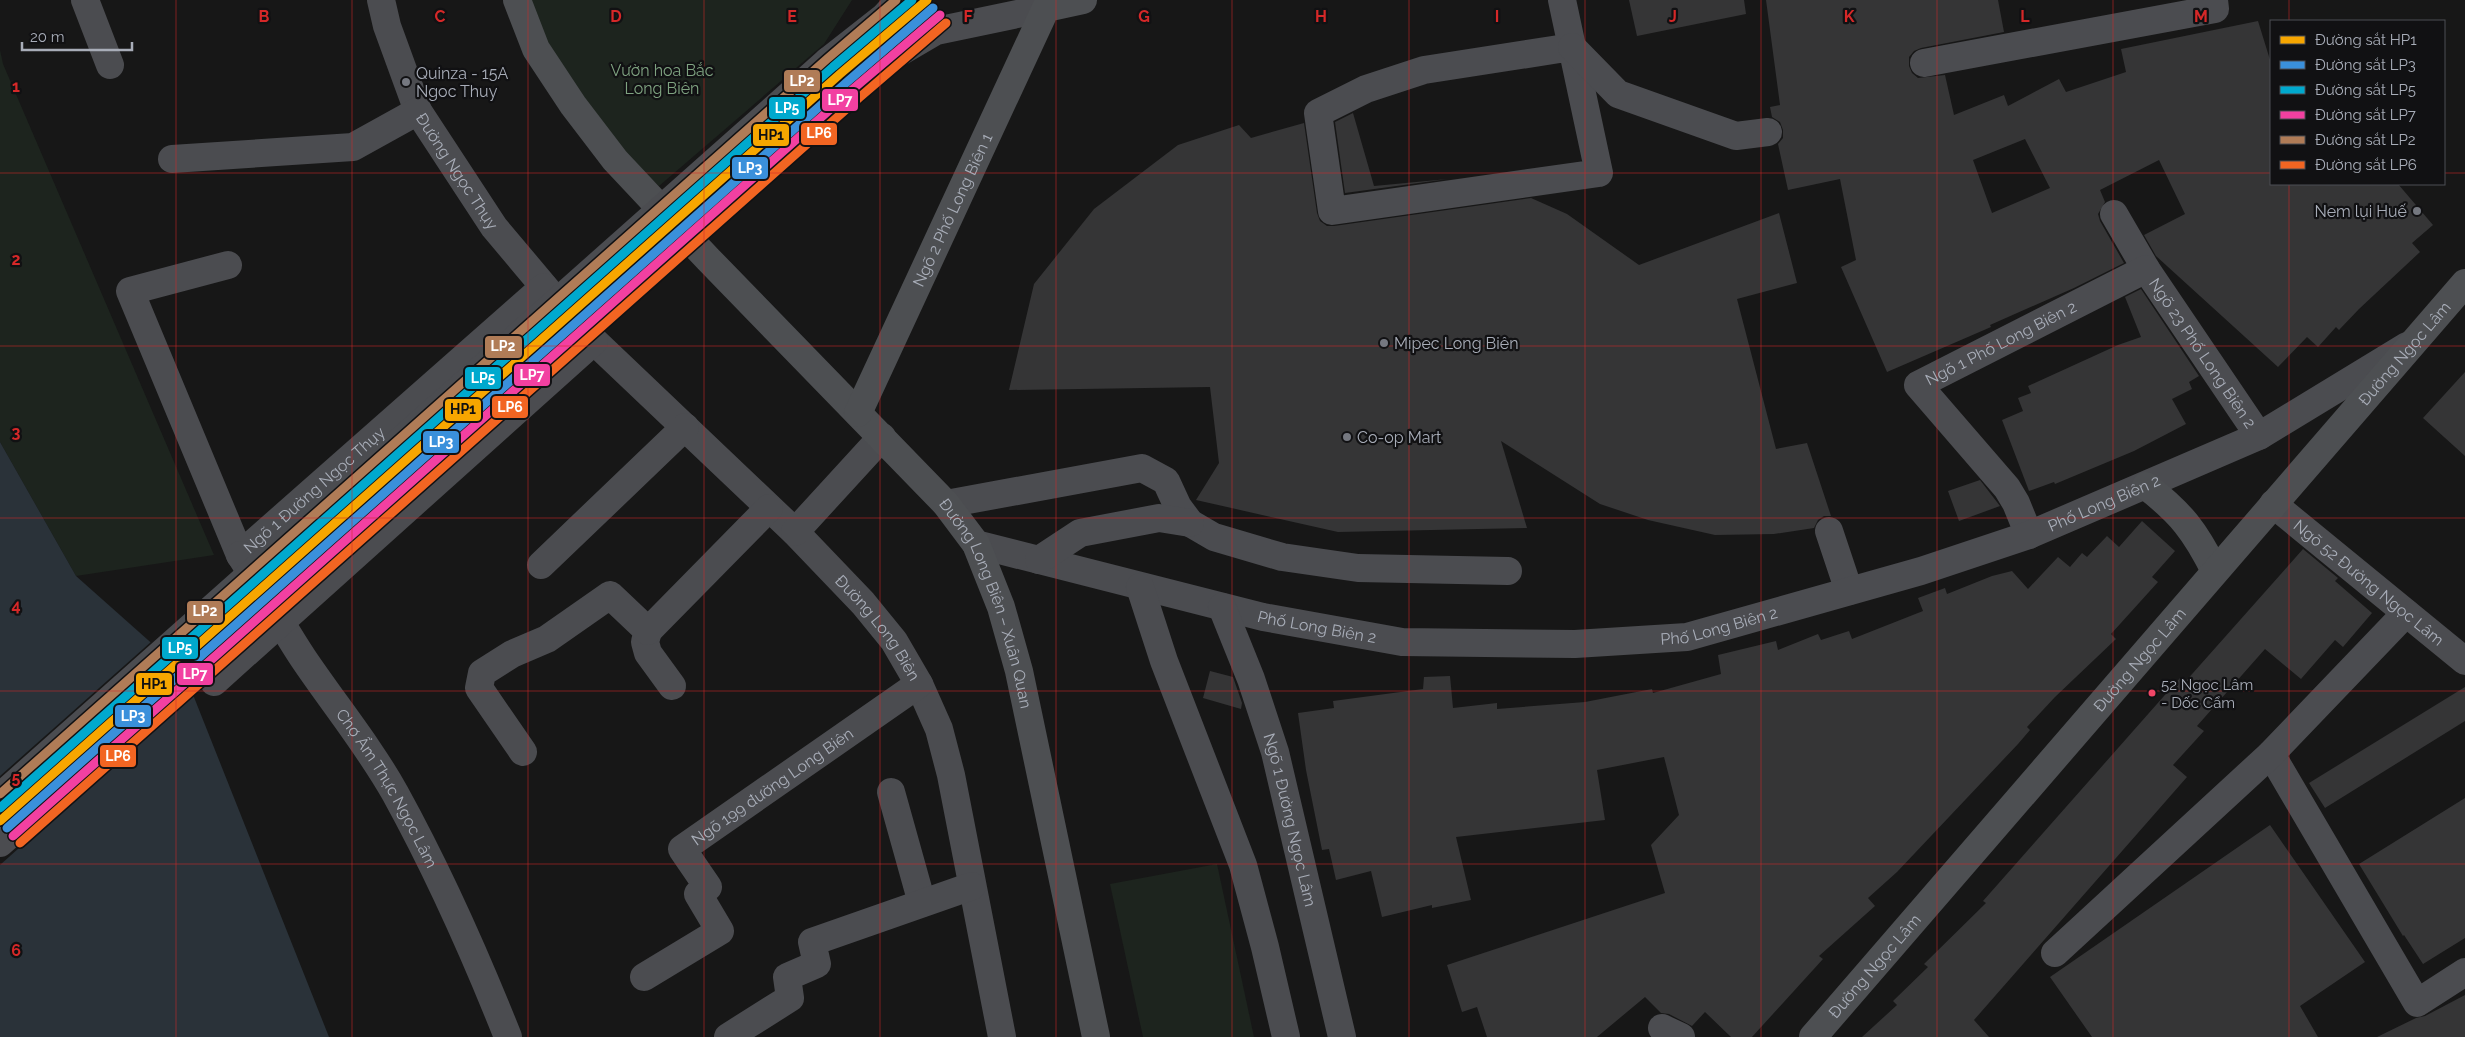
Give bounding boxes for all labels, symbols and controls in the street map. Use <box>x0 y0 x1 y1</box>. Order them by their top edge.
text: B <box>259 7 270 26</box>
text: C <box>435 7 446 26</box>
text: D <box>610 7 622 26</box>
text: E <box>787 7 797 26</box>
text: F <box>963 7 973 26</box>
text: G <box>1138 7 1150 26</box>
text: H <box>1315 7 1327 26</box>
text: I <box>1495 7 1499 26</box>
text: J <box>1669 7 1677 26</box>
text: K <box>1844 7 1855 26</box>
text: L <box>2020 7 2030 26</box>
text: M <box>2194 7 2208 26</box>
scale bar <box>22 20 132 52</box>
legend <box>2270 20 2445 185</box>
text: 20 m <box>30 28 65 46</box>
text: Đường sắt HP1 <box>2315 31 2417 49</box>
text: Đường sắt LP3 <box>2315 56 2416 74</box>
park label: Vườn hoa Bắc Long Biên <box>610 61 714 98</box>
place label: Quinza - 15A Ngoc Thuy <box>416 64 508 101</box>
line badge: LP2 <box>783 69 821 93</box>
text: LP2 <box>790 73 814 89</box>
marker: Quinza - 15A Ngoc Thuy <box>400 76 412 88</box>
text: 1 <box>12 77 20 96</box>
text: Đường sắt LP5 <box>2315 81 2416 99</box>
line badge: LP7 <box>821 88 859 112</box>
text: LP7 <box>828 92 853 108</box>
line badge: LP5 <box>768 96 806 120</box>
text: LP5 <box>775 100 800 116</box>
text: Đường sắt LP7 <box>2315 106 2416 124</box>
street label: Đường Ngọc Thụy <box>412 110 502 233</box>
line badge: LP6 <box>800 122 838 146</box>
line badge: HP1 <box>752 123 790 147</box>
text: LP6 <box>806 125 832 141</box>
text: HP1 <box>758 127 784 143</box>
street label: Ngõ 2 Phố Long Biên 1 <box>909 130 997 290</box>
text: Đường sắt LP2 <box>2315 131 2416 149</box>
line badge: LP3 <box>731 156 769 180</box>
text: Đường sắt LP6 <box>2315 156 2417 174</box>
text: LP3 <box>738 160 763 176</box>
place label: Nem lụi Huế <box>2314 202 2407 221</box>
marker: Nem lụi Huế <box>2411 205 2423 217</box>
text: 2 <box>11 250 21 269</box>
street label: Ngõ 23 Phố Long Biên 2 <box>2145 275 2260 432</box>
street label: Ngõ 1 Phố Long Biên 2 <box>1922 297 2080 390</box>
street label: Đường Ngọc Lâm <box>2355 298 2455 409</box>
place label: Mipec Long Biên <box>1394 334 1518 353</box>
line badge: LP2 <box>484 335 523 359</box>
marker: Mipec Long Biên <box>1378 337 1390 349</box>
text: LP2 <box>491 338 515 354</box>
line badge: LP7 <box>513 363 551 387</box>
line badge: LP5 <box>464 366 502 390</box>
text: LP7 <box>520 367 545 383</box>
text: LP5 <box>471 370 496 386</box>
line badge: LP6 <box>491 395 529 419</box>
line badge: HP1 <box>444 398 482 422</box>
text: LP6 <box>497 399 523 415</box>
text: HP1 <box>450 401 476 417</box>
text: 3 <box>12 423 21 442</box>
street label: Ngõ 1 Đường Ngọc Thụy <box>240 423 389 557</box>
place label: Co-op Mart <box>1357 428 1442 447</box>
line badge: LP3 <box>422 430 460 454</box>
marker: Co-op Mart <box>1341 431 1353 443</box>
text: LP3 <box>429 434 454 450</box>
street label: Phố Long Biên 2 <box>2045 471 2163 536</box>
street label: Đường Long Biên – Xuân Quan <box>935 495 1036 710</box>
street label: Ngõ 52 Đường Ngọc Lâm <box>2290 516 2448 650</box>
street label: Đường Long Biên <box>831 571 924 684</box>
text: 4 <box>11 596 21 615</box>
line badge: LP2 <box>186 600 224 624</box>
text: LP2 <box>193 603 217 619</box>
street label: Phố Long Biên 2 <box>1660 603 1780 649</box>
street label: Đường Ngọc Lâm <box>2090 604 2190 716</box>
street label: Phố Long Biên 2 <box>1255 607 1378 647</box>
line badge: LP5 <box>161 636 199 660</box>
text: LP5 <box>168 640 193 656</box>
line badge: LP7 <box>176 662 214 686</box>
text: LP7 <box>183 666 208 682</box>
line badge: HP1 <box>135 672 173 696</box>
text: HP1 <box>141 676 167 692</box>
place label: 52 Ngọc Lâm - Dốc Cẩm <box>2161 676 2253 712</box>
marker: 52 Ngọc Lâm - Dốc Cẩm <box>2147 688 2157 698</box>
line badge: LP3 <box>114 704 152 728</box>
street label: Chợ Ẩm Thực Ngọc Lâm <box>332 705 441 871</box>
text: LP3 <box>121 708 146 724</box>
street label: Ngõ 199 đường Long Biên <box>688 724 857 849</box>
street label: Ngõ 1 Đường Ngọc Lâm <box>1259 731 1320 909</box>
line badge: LP6 <box>99 744 137 768</box>
text: LP6 <box>105 748 131 764</box>
text: 5 <box>12 768 21 787</box>
street label: Đường Ngọc Lâm <box>1825 910 1925 1022</box>
text: 6 <box>11 941 21 960</box>

